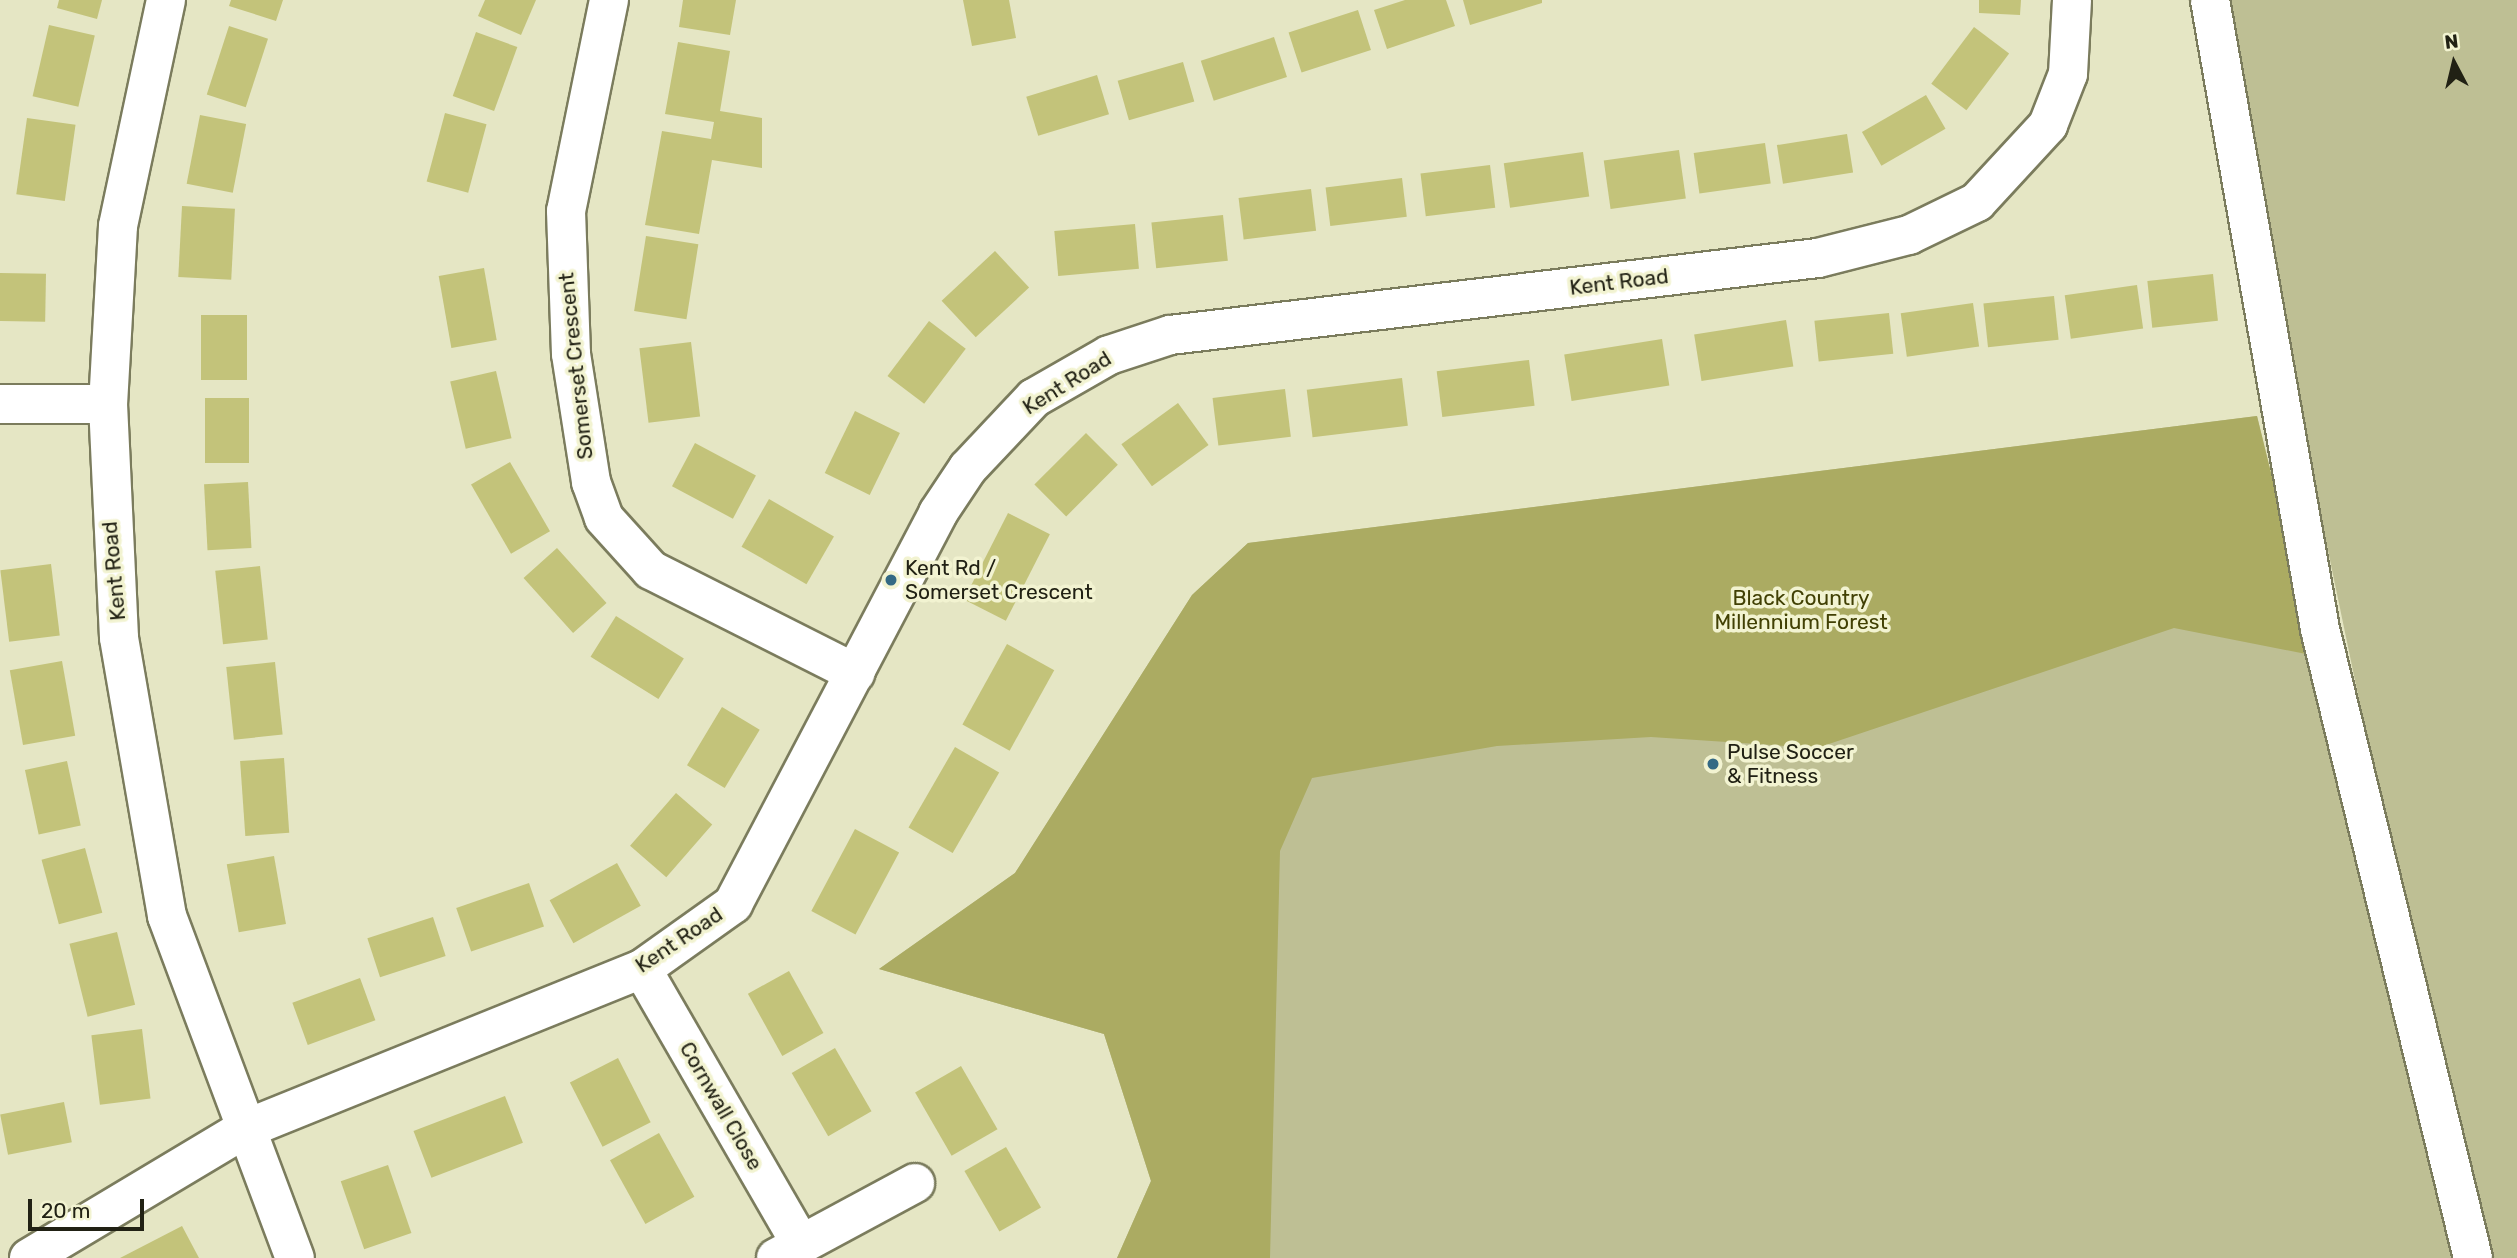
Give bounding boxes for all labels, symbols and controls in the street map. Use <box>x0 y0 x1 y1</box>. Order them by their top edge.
north arrow <box>2419 28 2489 98</box>
text: N <box>2443 29 2460 54</box>
street label: Kent Road <box>1568 263 1670 301</box>
street label: Somerset Crescent <box>554 271 598 461</box>
street label: Kent Road <box>1018 346 1116 420</box>
street label: Kent Road <box>97 520 131 622</box>
place label: Kent Rd / Somerset Crescent <box>905 555 1093 605</box>
marker: Kent Rd / Somerset Crescent <box>883 572 899 588</box>
park label: Black Country Millennium Forest <box>1714 585 1888 635</box>
place label: Pulse Soccer & Fitness <box>1727 739 1854 789</box>
marker: Pulse Soccer & Fitness <box>1705 756 1721 772</box>
street label: Kent Road <box>631 902 727 978</box>
street label: Cornwall Close <box>674 1037 768 1175</box>
scale bar <box>32 1184 147 1228</box>
text: 20 m <box>41 1198 90 1223</box>

